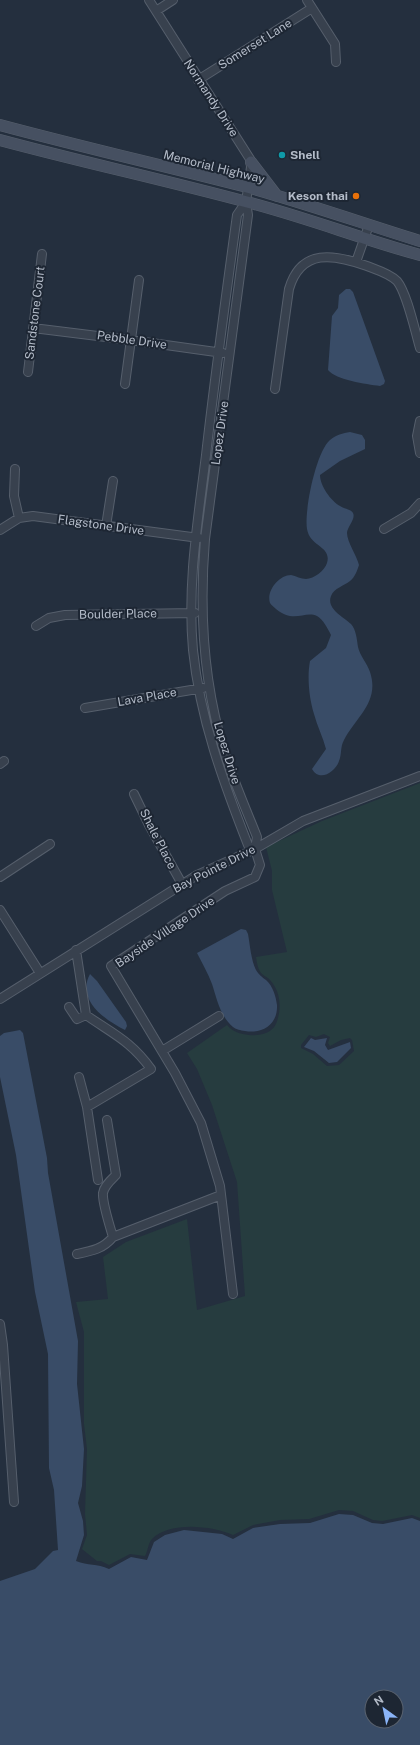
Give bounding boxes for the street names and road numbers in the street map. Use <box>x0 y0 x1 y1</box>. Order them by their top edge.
street label: Somerset Lane <box>216 16 294 72</box>
street label: Normandy Drive <box>181 57 241 140</box>
street label: Memorial Highway <box>162 148 267 186</box>
street label: Sandstone Court <box>22 265 48 360</box>
street label: Pebble Drive <box>96 328 168 352</box>
street label: Lopez Drive <box>209 400 231 466</box>
street label: Flagstone Drive <box>57 512 145 538</box>
street label: Boulder Place <box>79 606 157 622</box>
street label: Lava Place <box>116 685 178 709</box>
street label: Lopez Drive <box>211 720 243 786</box>
street label: Shale Place <box>137 807 179 872</box>
street label: Bay Pointe Drive <box>170 842 258 896</box>
street label: Bayside Village Drive <box>113 893 217 970</box>

